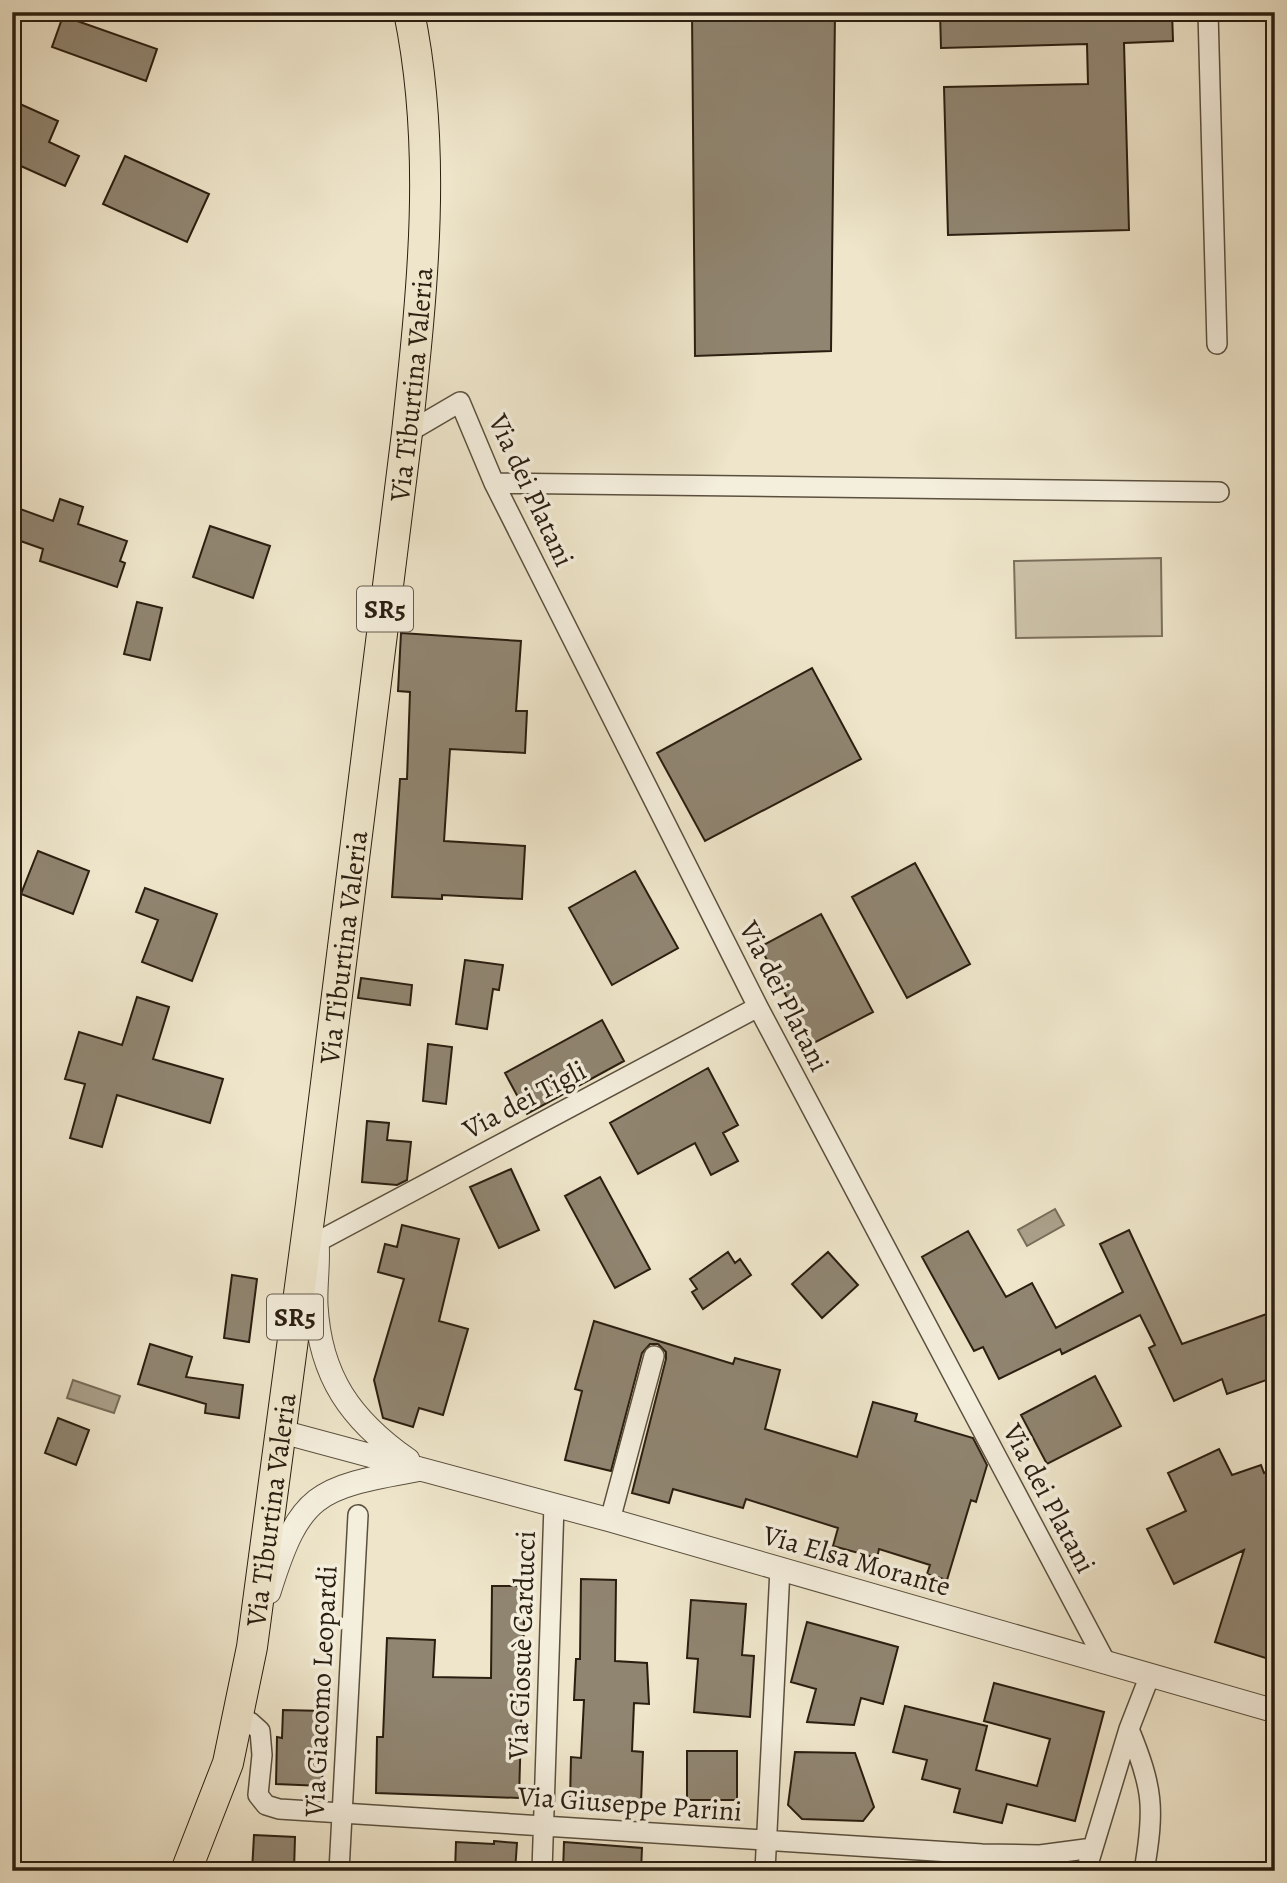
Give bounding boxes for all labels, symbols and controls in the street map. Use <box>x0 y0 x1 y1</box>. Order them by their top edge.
street label: Via Tiburtina Valeria <box>381 266 442 505</box>
street label: Via dei Platani <box>479 407 583 573</box>
road number: SR5 <box>357 586 413 632</box>
street label: Via Tiburtina Valeria <box>310 828 377 1067</box>
street label: Via dei Platani <box>729 914 838 1078</box>
street label: Via dei Tigli <box>455 1052 593 1149</box>
road number: SR5 <box>267 1294 323 1340</box>
street label: Via Tiburtina Valeria <box>237 1391 306 1630</box>
street label: Via dei Platani <box>993 1416 1104 1580</box>
street label: Via Elsa Morante <box>758 1516 955 1606</box>
street label: Via Giosuè Carducci <box>499 1530 545 1761</box>
street label: Via Giacomo Leopardi <box>295 1564 347 1819</box>
street label: Via Giuseppe Parini <box>515 1777 743 1831</box>

